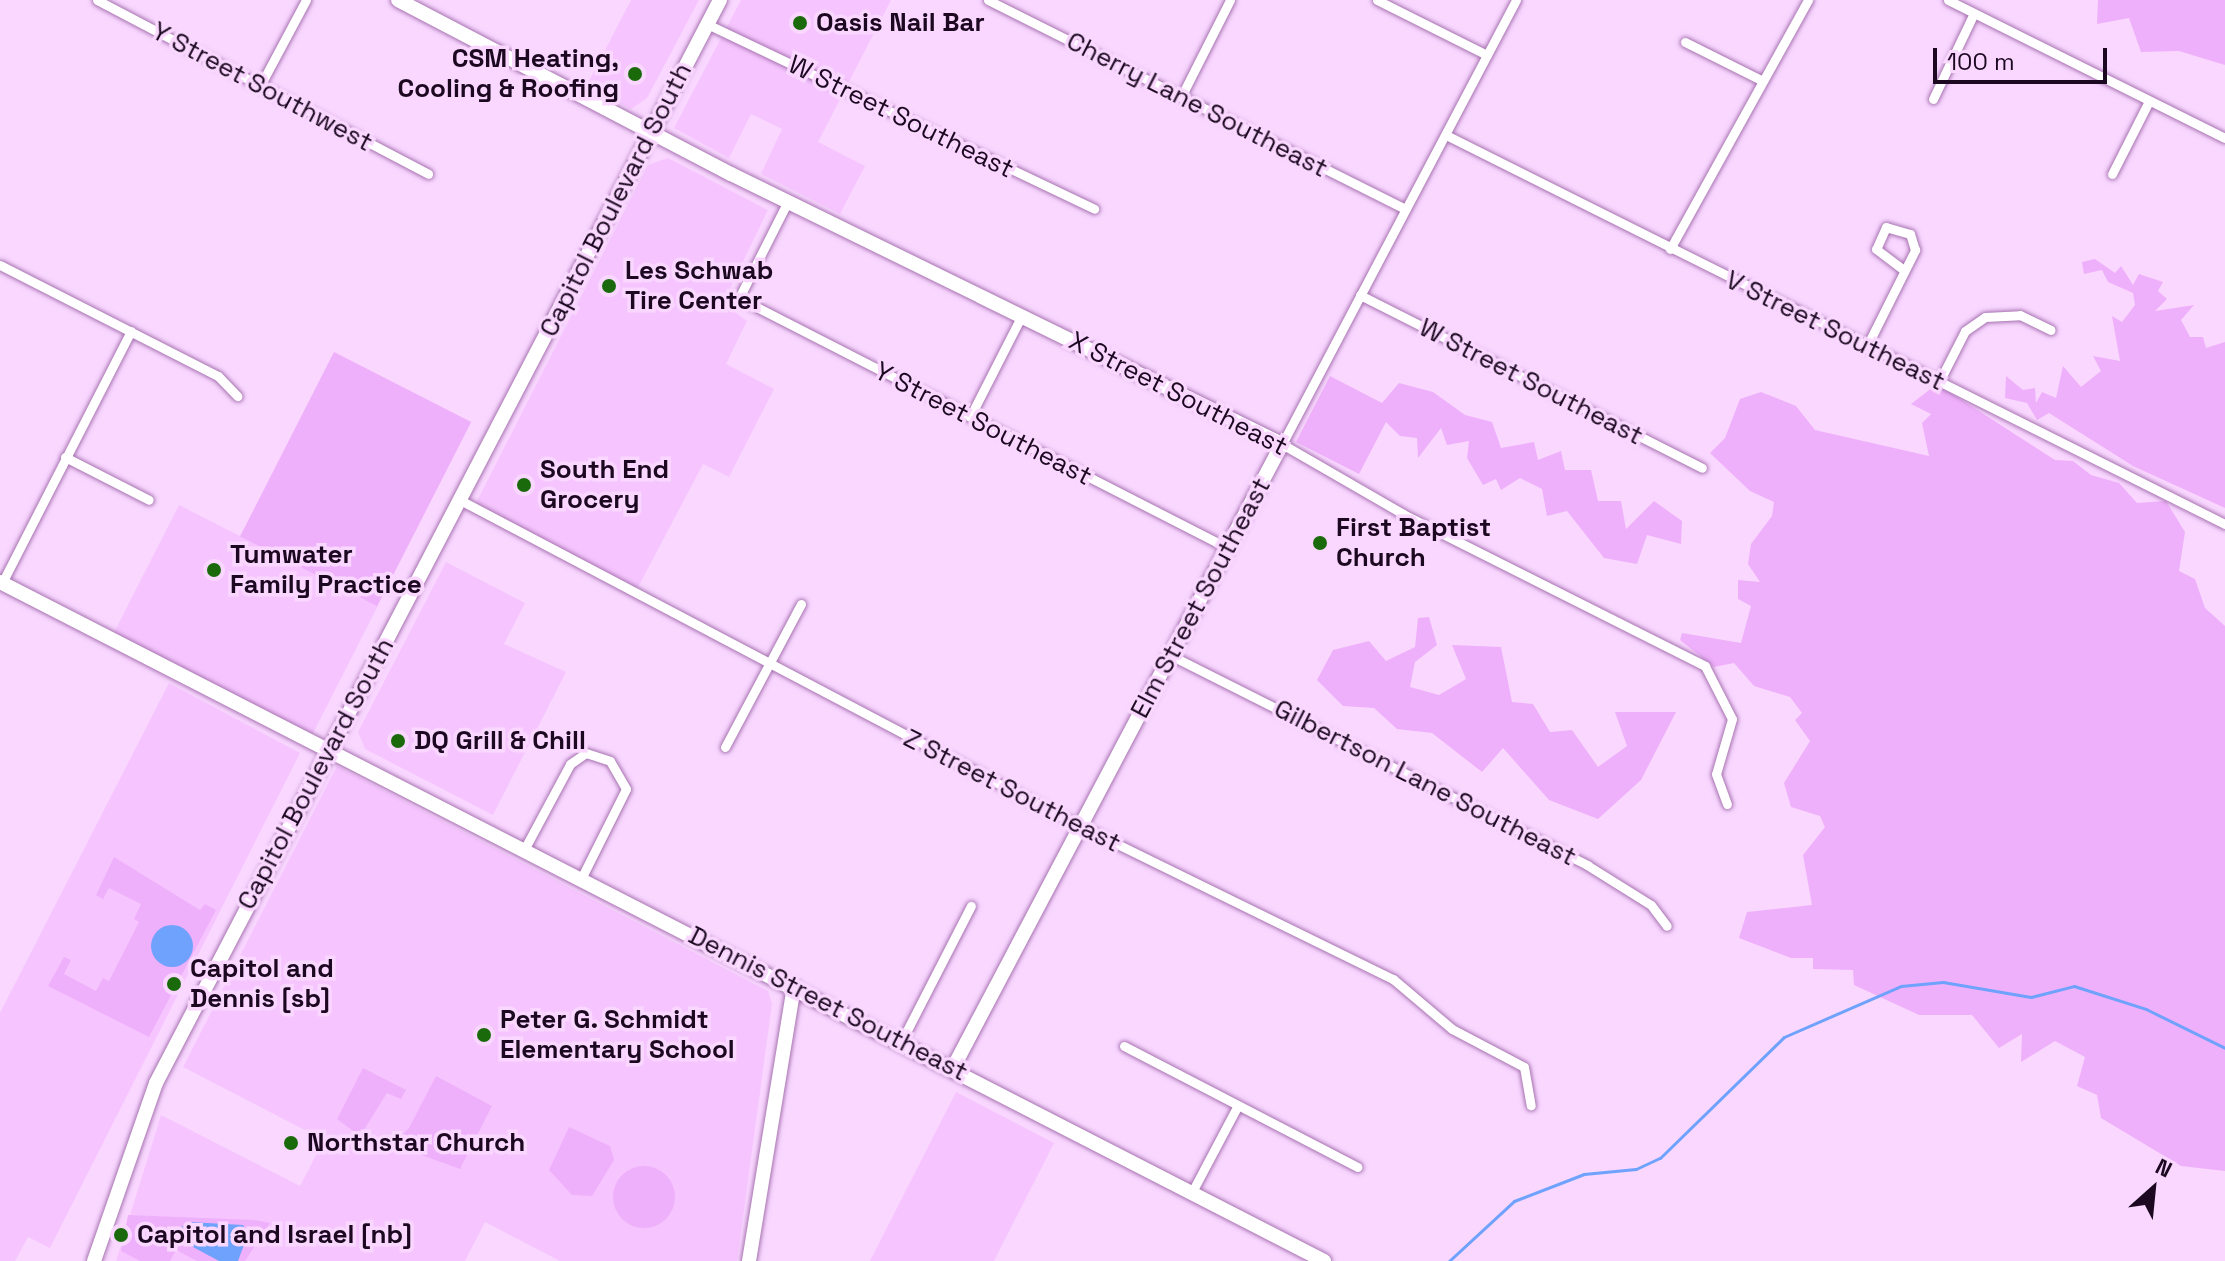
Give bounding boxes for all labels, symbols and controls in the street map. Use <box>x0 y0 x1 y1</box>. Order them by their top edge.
place label: Oasis Nail Bar <box>816 7 985 39</box>
marker: Oasis Nail Bar <box>791 14 809 32</box>
street label: Y Street Southwest <box>146 16 378 158</box>
street label: Cherry Lane Southeast <box>1061 26 1333 184</box>
scale bar <box>1937 32 2111 82</box>
place label: CSM Heating, Cooling & Roofing <box>397 43 619 104</box>
text: 100 m <box>1947 46 2015 77</box>
street label: W Street Southeast <box>783 49 1019 185</box>
street label: Capitol Boulevard South <box>533 58 699 342</box>
marker: CSM Heating, Cooling & Roofing <box>626 65 644 83</box>
place label: Les Schwab Tire Center <box>625 255 773 316</box>
street label: V Street Southeast <box>1720 264 1950 398</box>
marker: Les Schwab Tire Center <box>600 277 618 295</box>
street label: W Street Southeast <box>1414 312 1648 452</box>
street label: X Street Southeast <box>1064 325 1292 463</box>
street label: Y Street Southeast <box>869 356 1097 492</box>
place label: South End Grocery <box>540 454 669 516</box>
street label: Elm Street Southeast <box>1124 473 1278 723</box>
marker: South End Grocery <box>515 476 533 494</box>
place label: First Baptist Church <box>1336 512 1491 574</box>
marker: First Baptist Church <box>1311 534 1329 552</box>
place label: Tumwater Family Practice <box>230 539 422 600</box>
marker: Tumwater Family Practice <box>205 561 223 579</box>
street label: Capitol Boulevard South <box>231 633 401 915</box>
street label: Gilbertson Lane Southeast <box>1269 693 1581 873</box>
street label: Z Street Southeast <box>898 723 1126 859</box>
place label: DQ Grill & Chill <box>414 725 586 757</box>
marker: DQ Grill & Chill <box>389 732 407 750</box>
street label: Dennis Street Southeast <box>683 920 973 1088</box>
place label: Capitol and Dennis [sb] <box>190 953 334 1014</box>
marker: Capitol and Dennis [sb] <box>165 975 183 993</box>
place label: Peter G. Schmidt Elementary School <box>500 1004 735 1066</box>
marker: Peter G. Schmidt Elementary School <box>475 1026 493 1044</box>
place label: Northstar Church <box>307 1127 525 1159</box>
marker: Northstar Church <box>282 1134 300 1152</box>
north arrow <box>2113 1149 2193 1229</box>
text: N <box>2151 1152 2177 1183</box>
place label: Capitol and Israel [nb] <box>137 1219 412 1251</box>
marker: Capitol and Israel [nb] <box>112 1226 130 1244</box>

